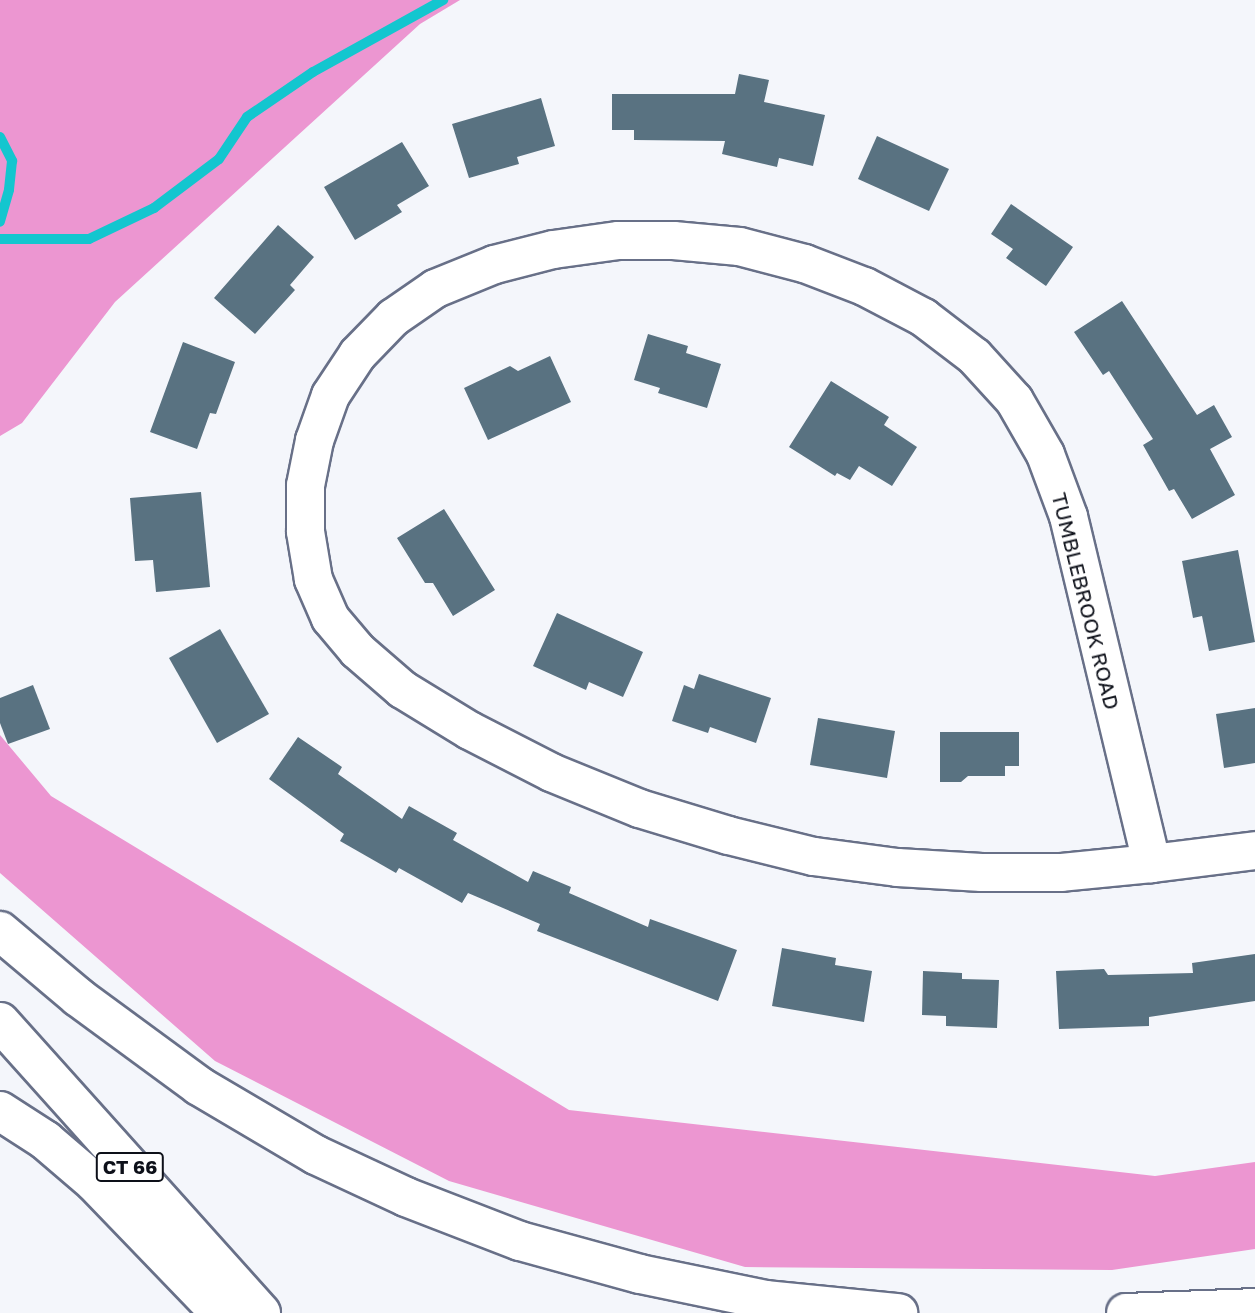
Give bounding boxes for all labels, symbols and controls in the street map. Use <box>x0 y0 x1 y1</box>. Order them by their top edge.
street label: TUMBLEBROOK ROAD <box>1047 490 1125 712</box>
road number: CT 66 <box>95 1152 165 1182</box>

